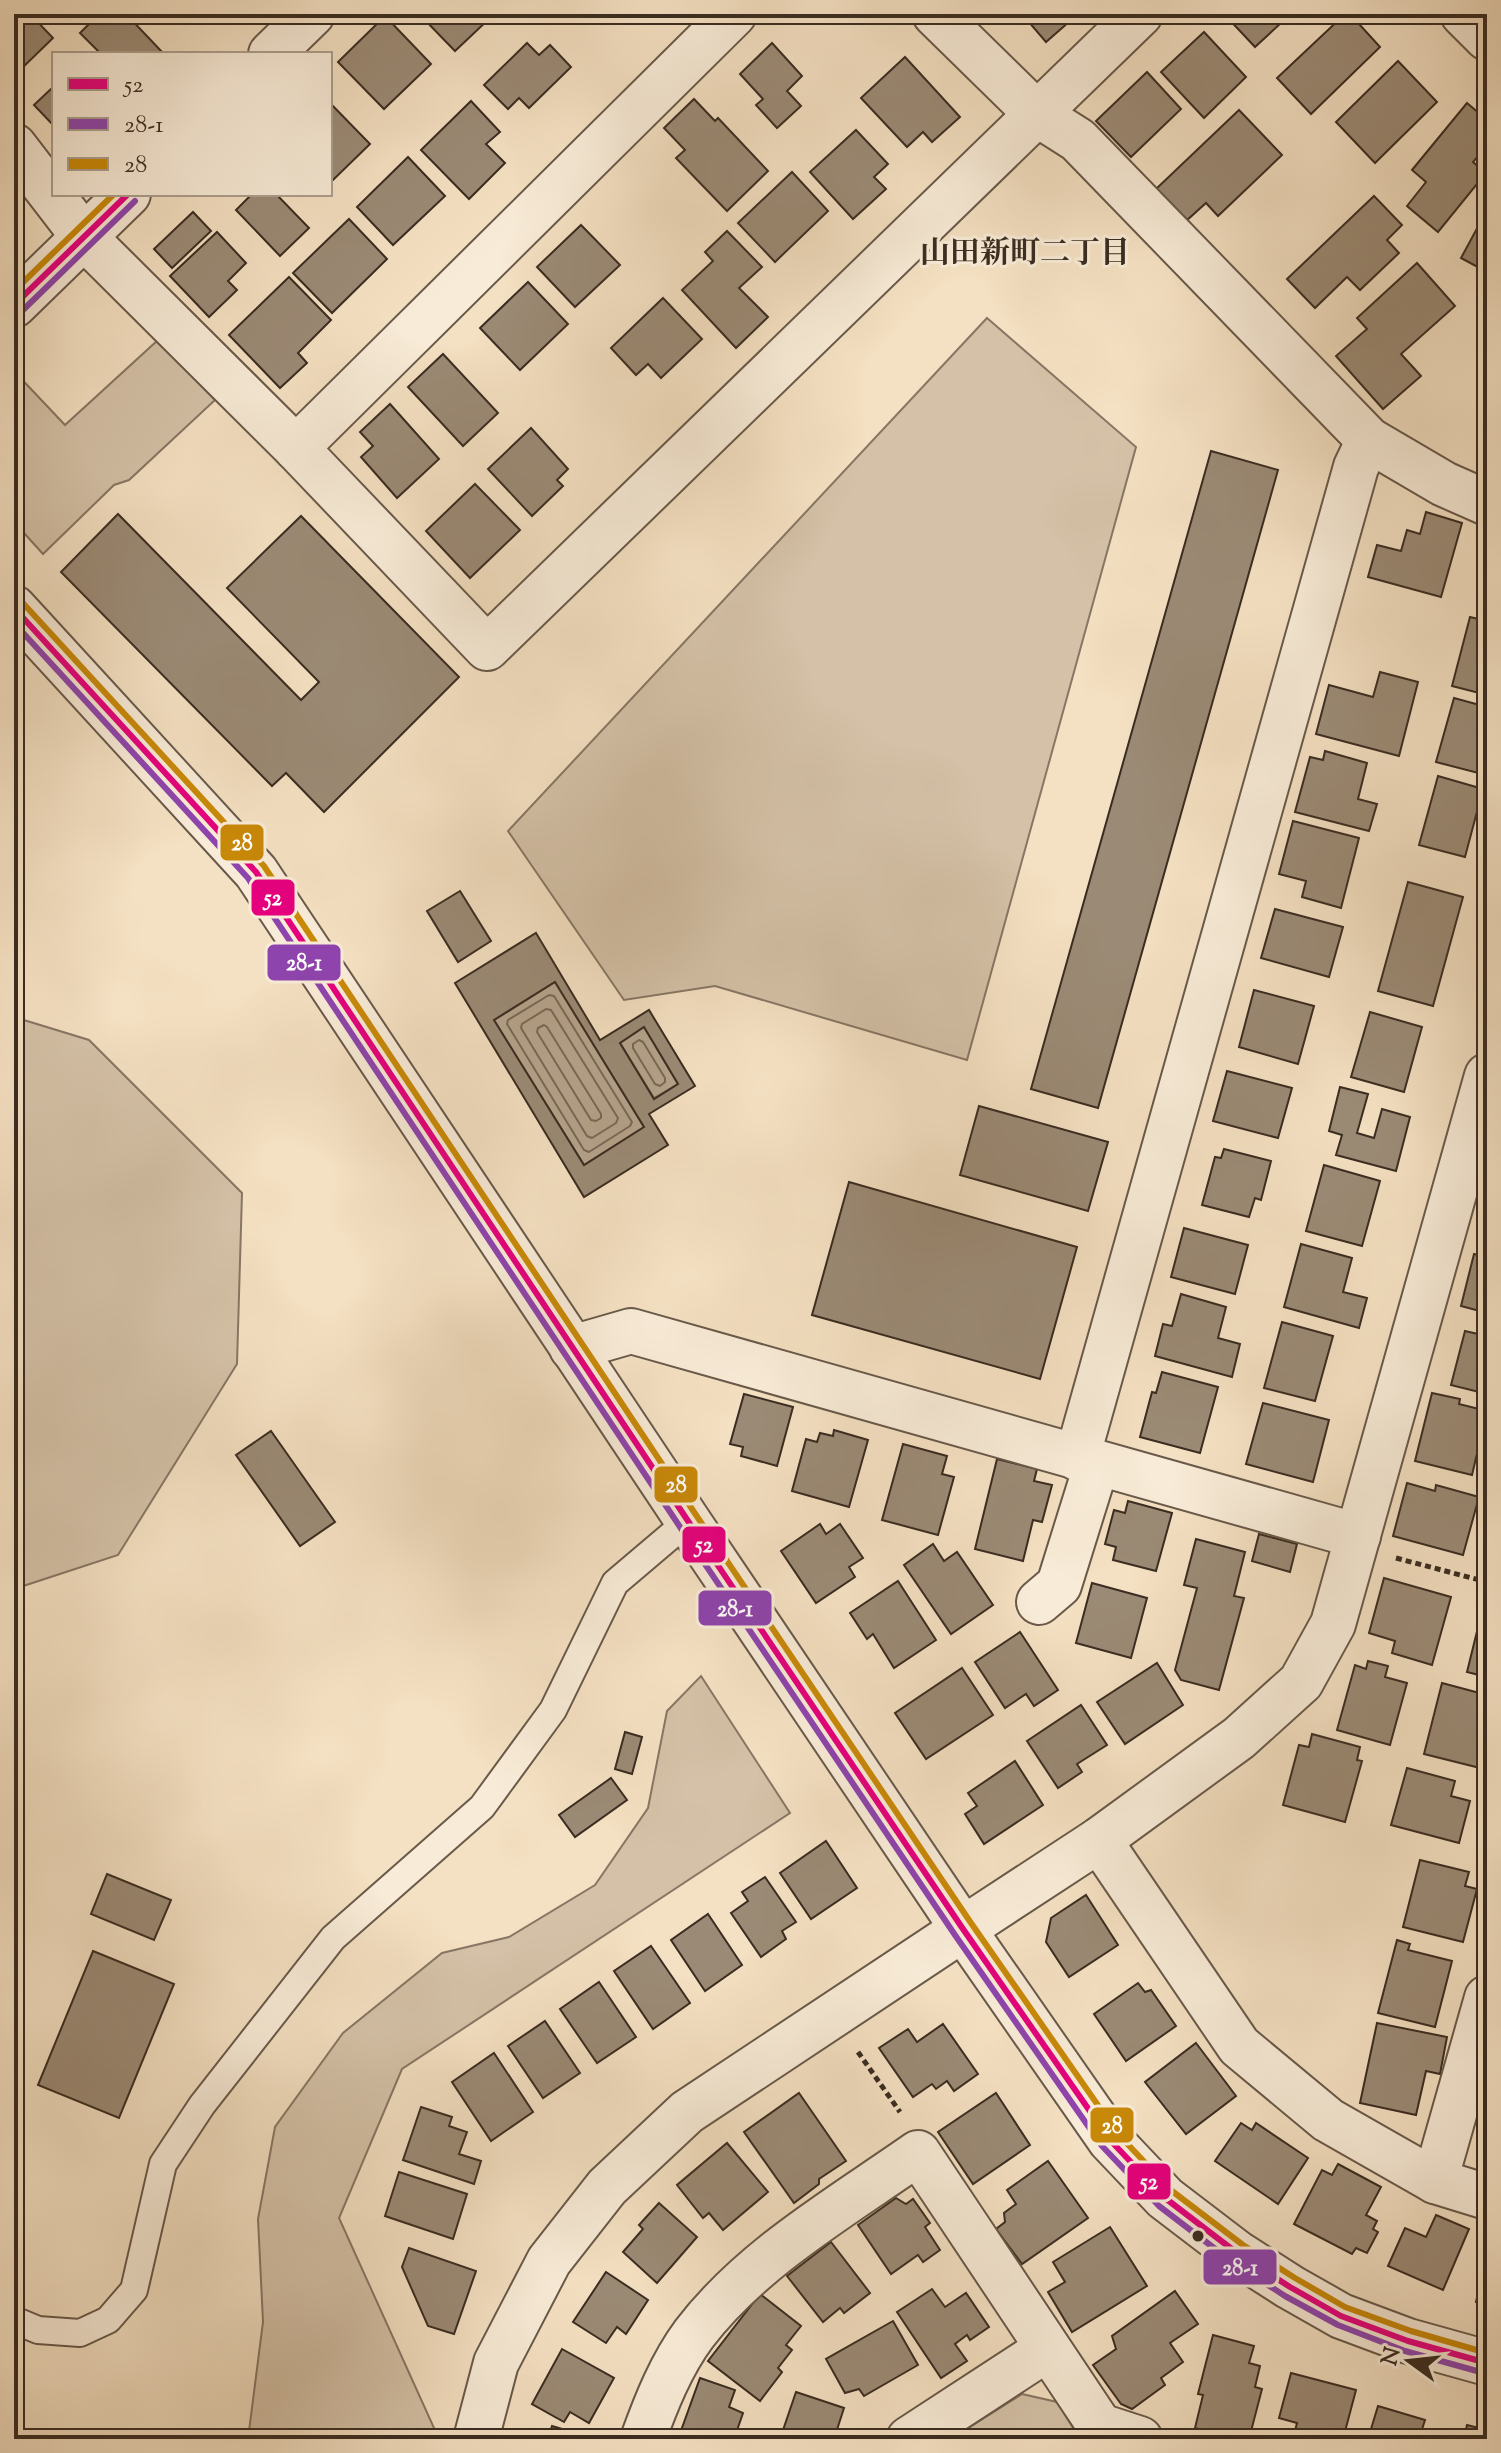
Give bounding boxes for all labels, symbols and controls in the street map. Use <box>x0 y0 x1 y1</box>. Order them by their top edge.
legend <box>52 52 332 196</box>
text: 52 <box>122 69 143 103</box>
text: 28-1 <box>124 109 163 143</box>
text: 28 <box>124 149 147 183</box>
district label: 山田新町二丁目 <box>920 233 1130 276</box>
line badge: 28 <box>219 823 265 862</box>
text: 28 <box>231 829 253 861</box>
line badge: 52 <box>250 878 296 917</box>
text: 52 <box>262 884 283 916</box>
line badge: 28-1 <box>266 943 342 982</box>
text: 28-1 <box>286 949 323 981</box>
line badge: 28 <box>653 1465 699 1504</box>
text: 28 <box>665 1471 687 1503</box>
line badge: 52 <box>681 1525 727 1564</box>
text: 52 <box>693 1531 714 1563</box>
line badge: 28-1 <box>697 1589 773 1627</box>
text: 28-1 <box>717 1595 754 1627</box>
line badge: 28 <box>1089 2106 1135 2144</box>
text: 28 <box>1101 2112 1123 2144</box>
line badge: 52 <box>1126 2162 1172 2201</box>
text: 52 <box>1138 2168 1159 2200</box>
unlabelled marker <box>1190 2228 1206 2244</box>
line badge: 28-1 <box>1202 2248 1278 2286</box>
text: 28-1 <box>1222 2254 1259 2286</box>
north arrow <box>1369 2321 1449 2401</box>
text: N <box>1375 2344 1410 2369</box>

